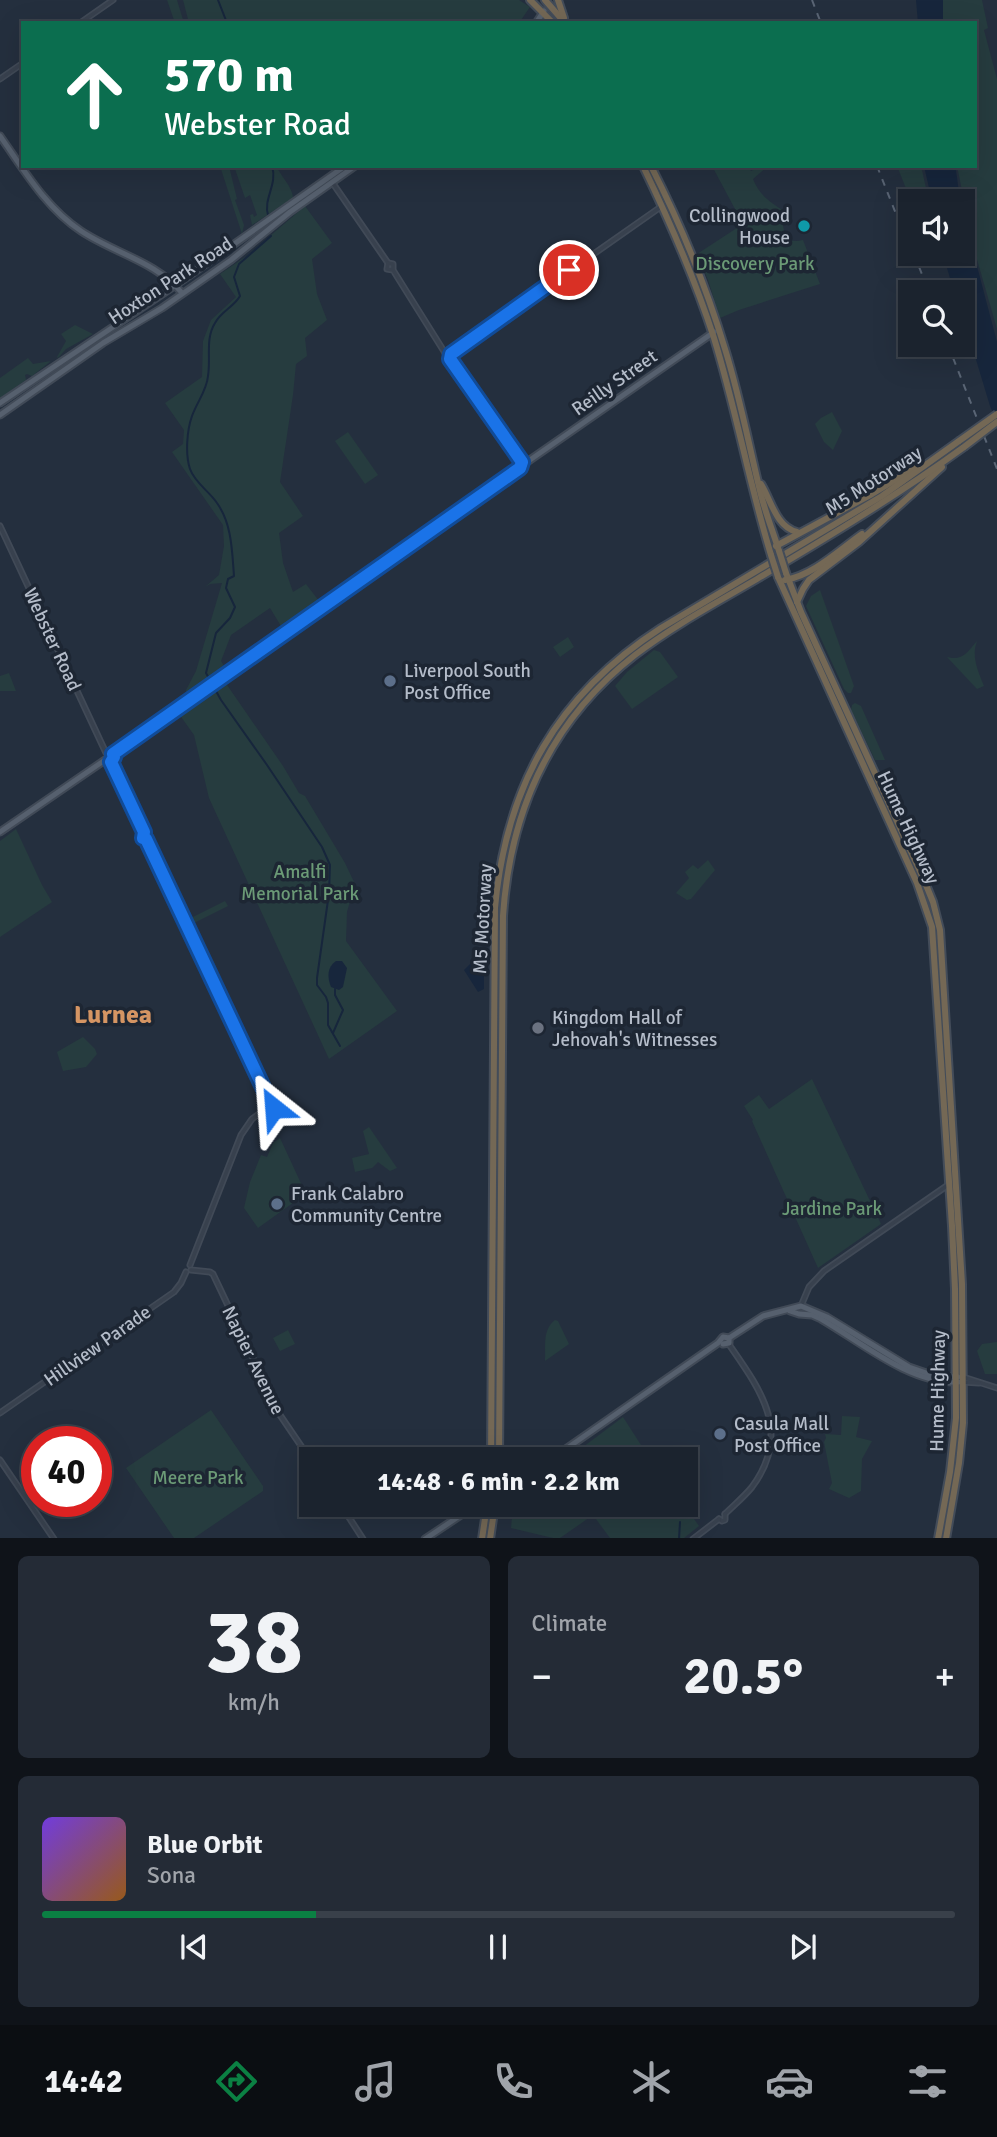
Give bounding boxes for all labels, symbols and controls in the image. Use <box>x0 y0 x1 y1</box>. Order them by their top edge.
text: 570 m <box>164 45 294 105</box>
icon: ahead <box>49 49 140 140</box>
text: Webster Road <box>164 105 351 144</box>
map controls <box>898 189 975 357</box>
button: sound <box>898 189 975 266</box>
place label: Collingwood House <box>689 204 790 250</box>
marker: Collingwood House <box>796 218 812 234</box>
street label: Hoxton Park Road <box>104 232 237 330</box>
pin <box>539 240 599 300</box>
icon: arrive <box>550 251 588 289</box>
park label: Discovery Park <box>695 252 815 276</box>
button: search <box>898 280 975 357</box>
street label: Reilly Street <box>567 344 662 421</box>
street label: M5 Motorway <box>821 441 926 521</box>
street label: Webster Road <box>18 584 86 695</box>
place label: Liverpool South Post Office <box>404 659 531 705</box>
marker: Liverpool South Post Office <box>382 673 398 689</box>
street label: Hume Highway <box>871 767 945 888</box>
park label: Amalfi Memorial Park <box>241 860 360 906</box>
street label: M5 Motorway <box>468 863 498 975</box>
district label: Lurnea <box>74 999 152 1031</box>
place label: Kingdom Hall of Jehovah's Witnesses <box>552 1006 717 1052</box>
marker: Kingdom Hall of Jehovah's Witnesses <box>530 1020 546 1036</box>
position arrow <box>237 1071 311 1145</box>
place label: Frank Calabro Community Centre <box>291 1182 442 1228</box>
marker: Frank Calabro Community Centre <box>269 1196 285 1212</box>
park label: Jardine Park <box>782 1197 883 1221</box>
street label: Hillview Parade <box>39 1300 156 1392</box>
street label: Napier Avenue <box>216 1302 290 1419</box>
street label: Hume Highway <box>925 1330 951 1452</box>
place label: Casula Mall Post Office <box>734 1412 829 1458</box>
speed limit sign: 40 <box>21 1426 112 1517</box>
marker: Casula Mall Post Office <box>712 1426 728 1442</box>
park label: Meere Park <box>152 1466 244 1490</box>
text: 14:48 · 6 min · 2.2 km <box>377 1466 620 1498</box>
text: 38 <box>205 1586 303 1699</box>
text: Climate <box>532 1609 607 1638</box>
text: 20.5° <box>683 1644 803 1708</box>
text: − <box>532 1653 552 1700</box>
text: + <box>934 1653 955 1700</box>
text: km/h <box>228 1688 280 1717</box>
text: Blue Orbit <box>147 1829 263 1861</box>
text: Sona <box>147 1861 196 1890</box>
icon: previous <box>175 1928 213 1966</box>
icon: pause <box>479 1928 517 1966</box>
icon: next <box>784 1928 822 1966</box>
icon: directions <box>212 2057 261 2106</box>
icon: music <box>351 2057 400 2106</box>
icon: phone <box>489 2057 538 2106</box>
icon: climate <box>627 2057 676 2106</box>
icon: car <box>765 2057 814 2106</box>
icon: filters <box>903 2057 952 2106</box>
text: 14:42 <box>45 2062 123 2101</box>

